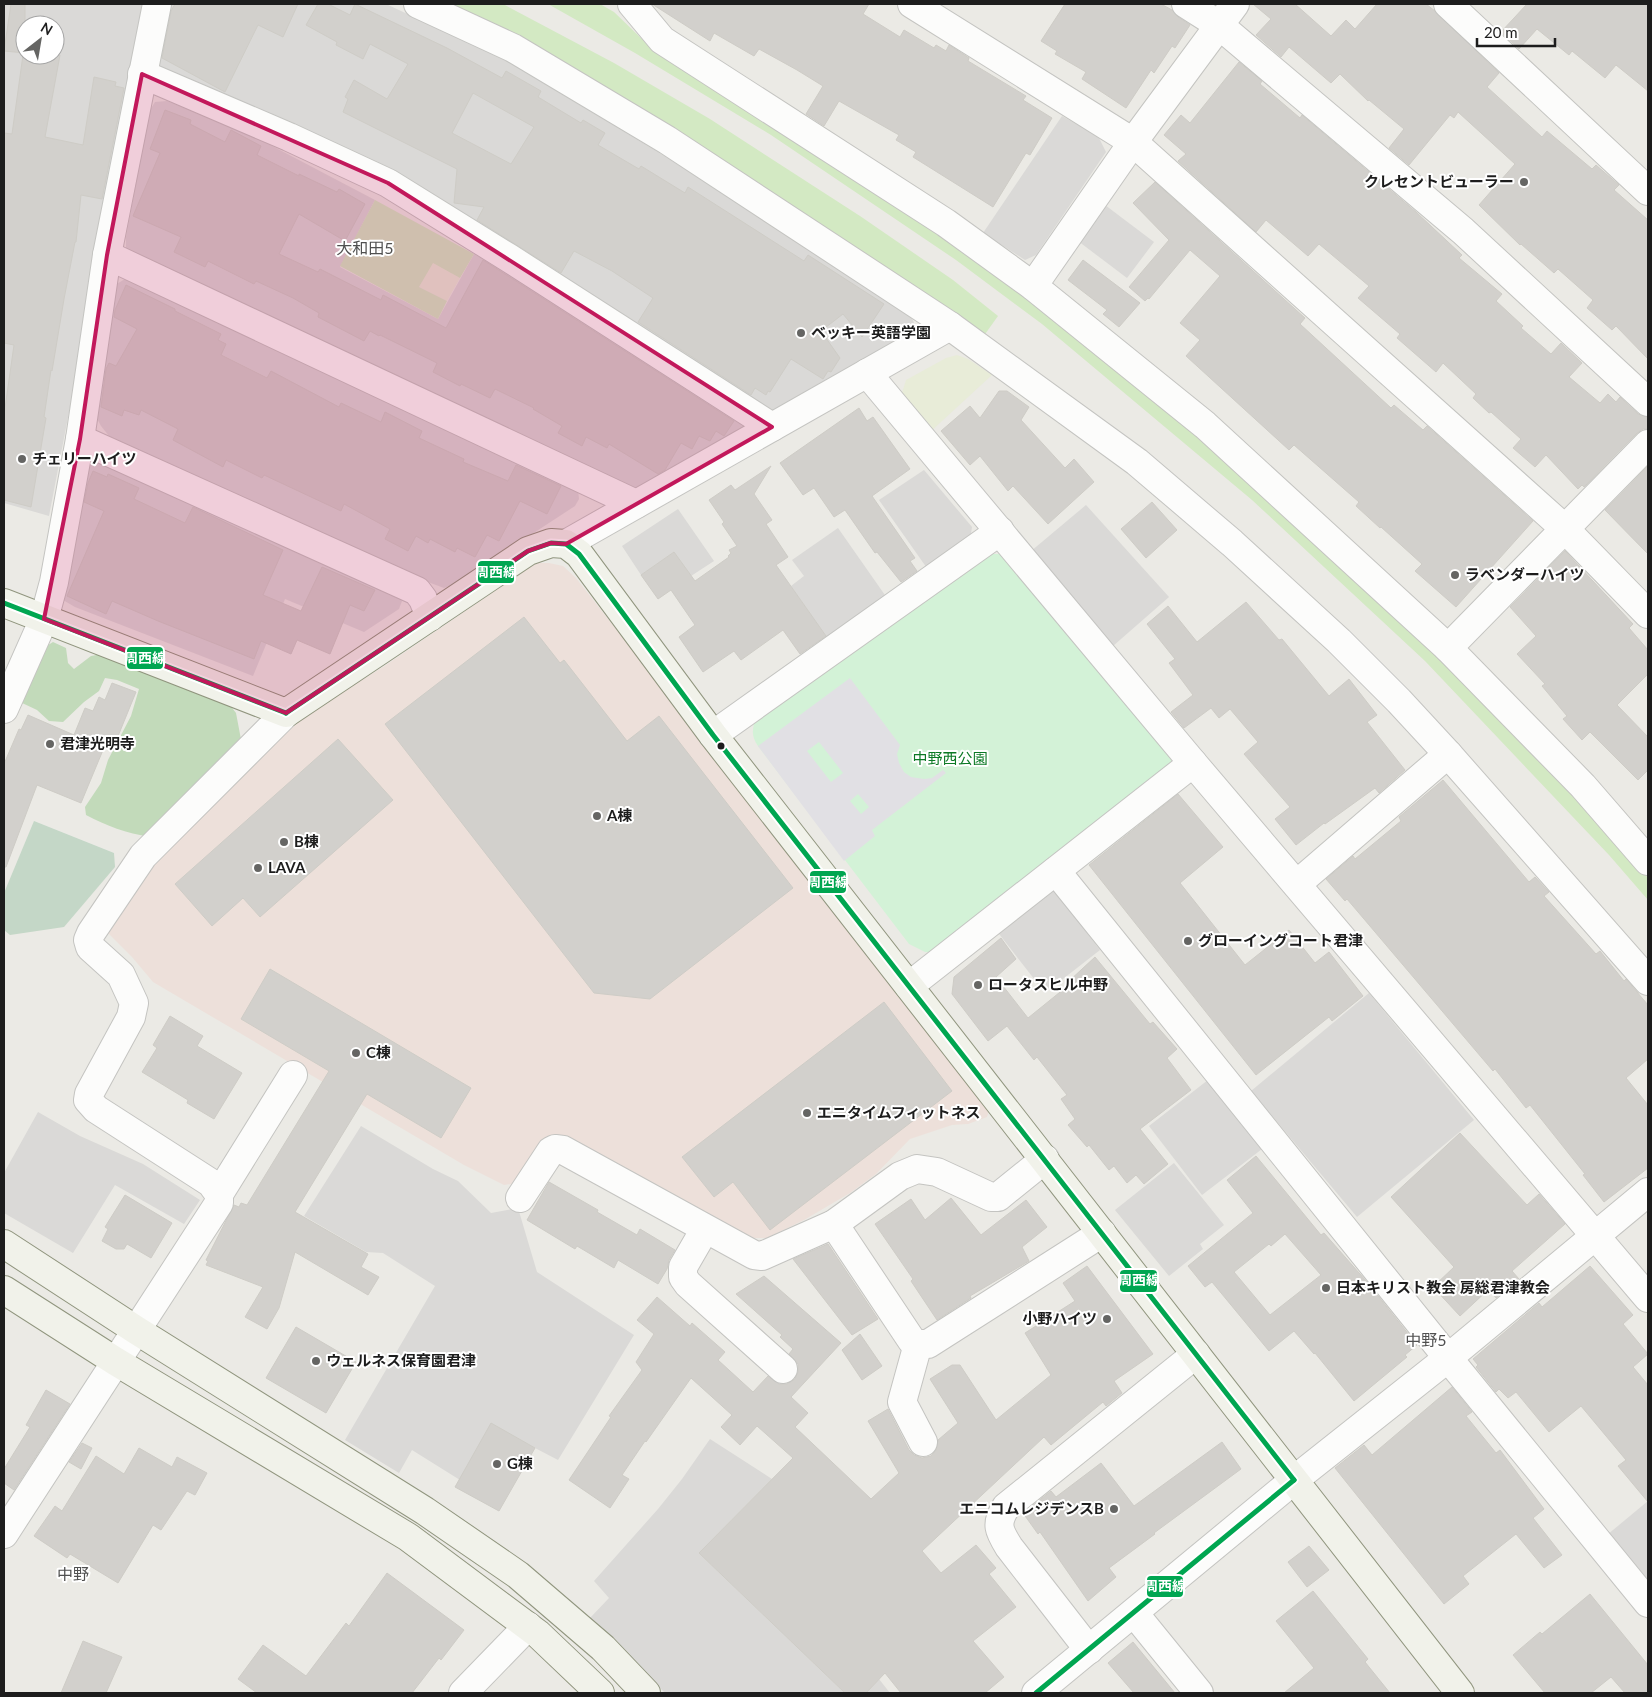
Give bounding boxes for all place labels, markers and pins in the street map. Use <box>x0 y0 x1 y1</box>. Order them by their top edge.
place label: クレセントビューラー <box>1364 172 1514 190</box>
marker: クレセントビューラー <box>1518 176 1530 188</box>
place label: ベッキー英語学園 <box>811 323 931 341</box>
marker: ベッキー英語学園 <box>795 327 807 339</box>
place label: チェリーハイツ <box>32 449 136 467</box>
marker: チェリーハイツ <box>16 453 28 465</box>
place label: ラベンダーハイツ <box>1465 565 1584 583</box>
marker: ラベンダーハイツ <box>1449 569 1461 581</box>
place label: 君津光明寺 <box>60 734 135 752</box>
marker: 君津光明寺 <box>44 738 56 750</box>
unlabelled marker <box>716 741 726 751</box>
place label: A棟 <box>606 806 632 824</box>
marker: A棟 <box>591 810 603 822</box>
place label: B棟 <box>294 832 319 850</box>
marker: B棟 <box>278 836 290 848</box>
place label: LAVA <box>268 858 306 876</box>
marker: LAVA <box>252 862 264 874</box>
place label: グローイングコート君津 <box>1198 931 1363 949</box>
marker: グローイングコート君津 <box>1182 935 1194 947</box>
place label: ロータスヒル中野 <box>988 975 1108 993</box>
marker: ロータスヒル中野 <box>972 979 984 991</box>
place label: C棟 <box>366 1043 391 1061</box>
marker: C棟 <box>350 1047 362 1059</box>
place label: エニタイムフィットネス <box>817 1103 981 1121</box>
marker: エニタイムフィットネス <box>801 1107 813 1119</box>
place label: 日本キリスト教会 房総君津教会 <box>1336 1278 1550 1296</box>
marker: 日本キリスト教会 房総君津教会 <box>1320 1282 1332 1294</box>
place label: 小野ハイツ <box>1022 1309 1097 1327</box>
marker: 小野ハイツ <box>1101 1313 1113 1325</box>
place label: ウェルネス保育園君津 <box>326 1351 476 1369</box>
marker: ウェルネス保育園君津 <box>310 1355 322 1367</box>
place label: G棟 <box>507 1454 533 1472</box>
marker: G棟 <box>491 1458 503 1470</box>
place label: エニコムレジデンスB <box>959 1499 1104 1517</box>
marker: エニコムレジデンスB <box>1108 1503 1120 1515</box>

